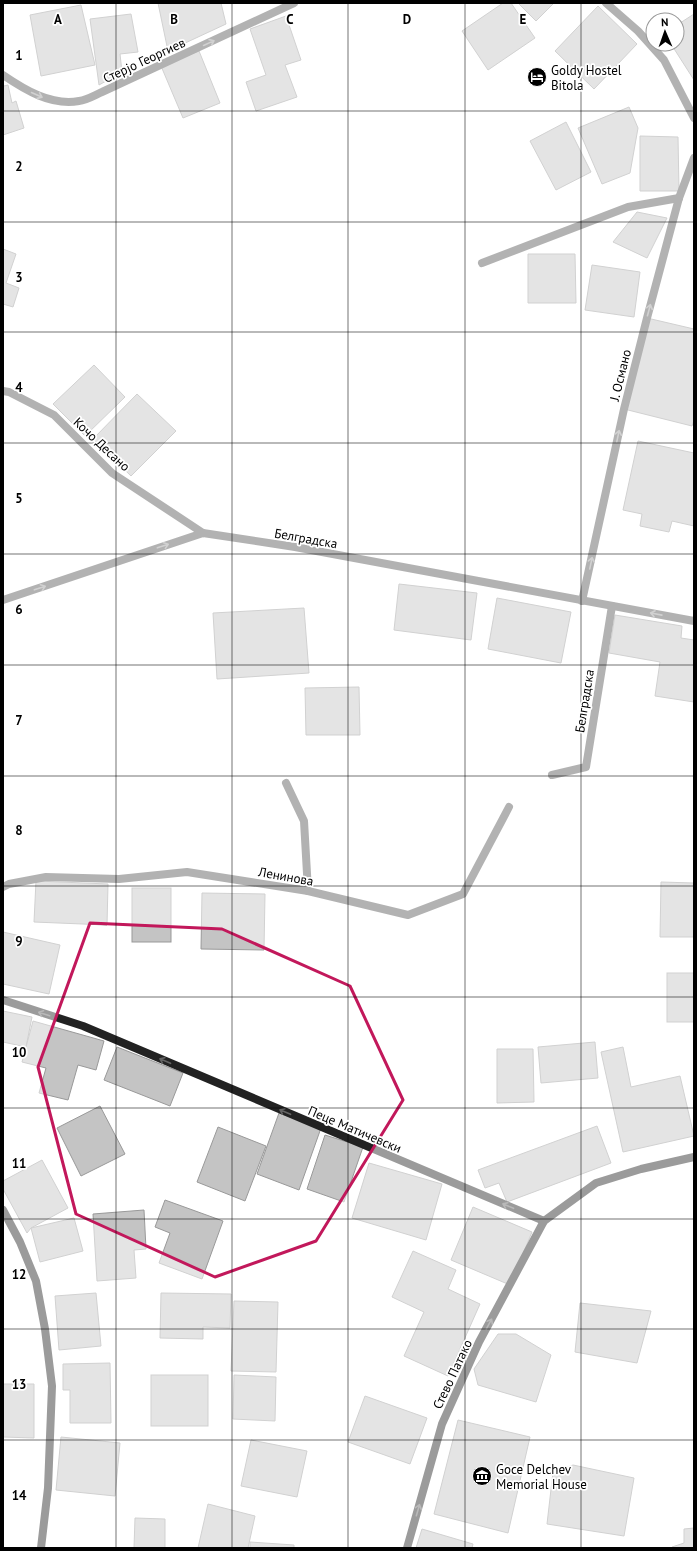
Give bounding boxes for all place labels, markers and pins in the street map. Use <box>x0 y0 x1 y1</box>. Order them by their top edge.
place label: Goldy Hostel Bitola <box>551 62 622 94</box>
hotel icon: Goldy Hostel Bitola <box>526 66 548 88</box>
place label: Goce Delchev Memorial House <box>496 1461 587 1493</box>
museum icon: Goce Delchev Memorial House <box>471 1465 493 1487</box>

